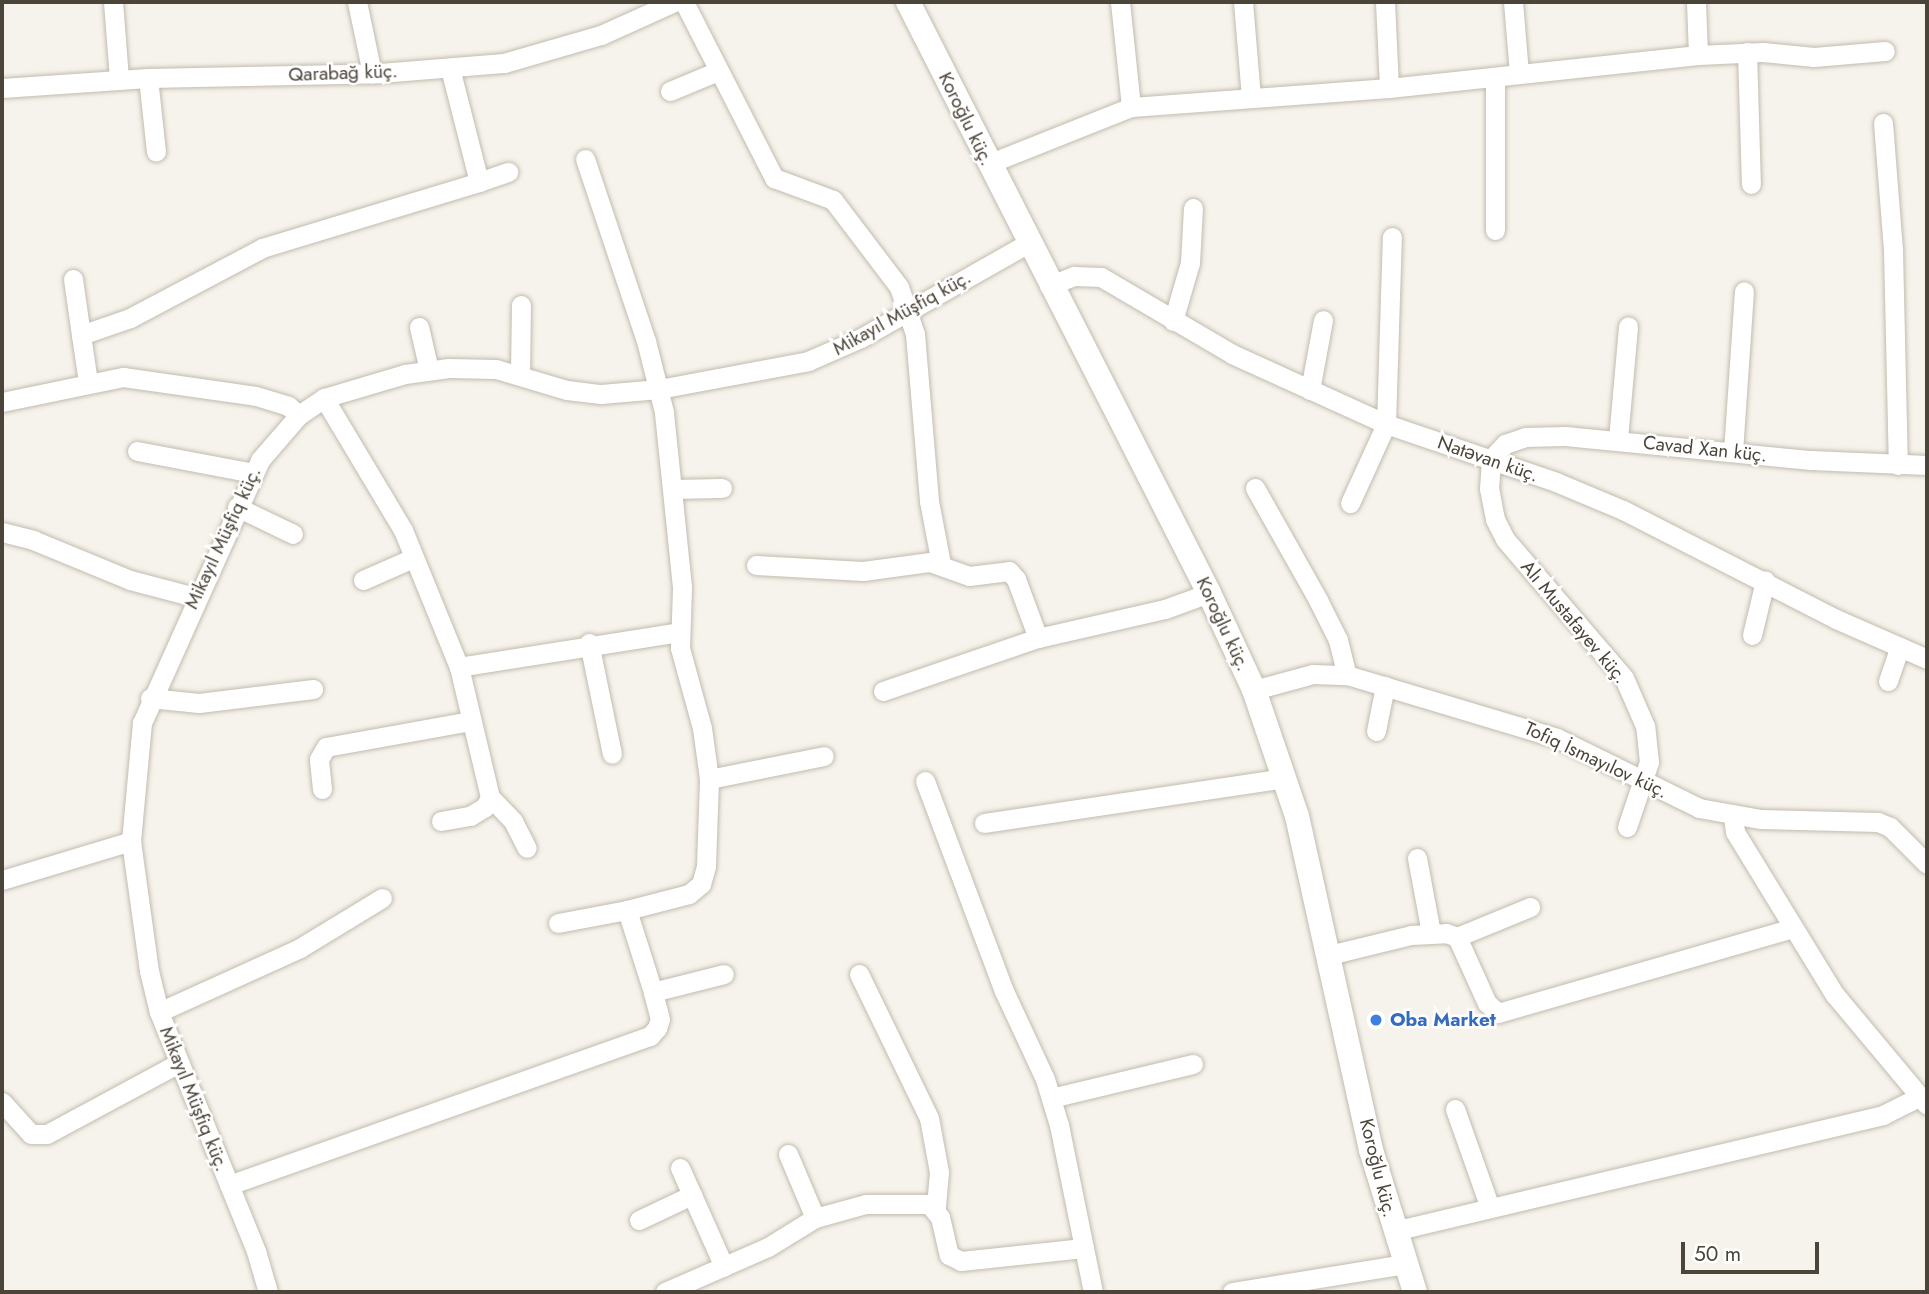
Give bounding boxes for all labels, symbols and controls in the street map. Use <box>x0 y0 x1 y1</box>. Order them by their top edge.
street label: Qarabağ küç. <box>288 60 398 86</box>
street label: Koroğlu küç. <box>934 69 998 169</box>
street label: Mikayıl Müşfiq küç. <box>829 266 975 360</box>
street label: Natəvan küç. <box>1435 431 1541 487</box>
street label: Cavad Xan küç. <box>1642 431 1768 467</box>
street label: Mikayıl Müşfiq küç. <box>180 463 266 613</box>
street label: Alı Mustafayev küç. <box>1516 556 1632 688</box>
street label: Koroğlu küç. <box>1191 573 1255 675</box>
street label: Tofiq İsmayılov küç. <box>1521 717 1671 803</box>
place label: Oba Market <box>1390 1009 1496 1031</box>
marker: Oba Market <box>1368 1012 1384 1028</box>
street label: Mikayıl Müşfiq küç. <box>155 1023 233 1175</box>
street label: Koroğlu küç. <box>1355 1116 1401 1220</box>
scale bar <box>1684 1228 1822 1272</box>
text: 50 m <box>1694 1239 1741 1269</box>

